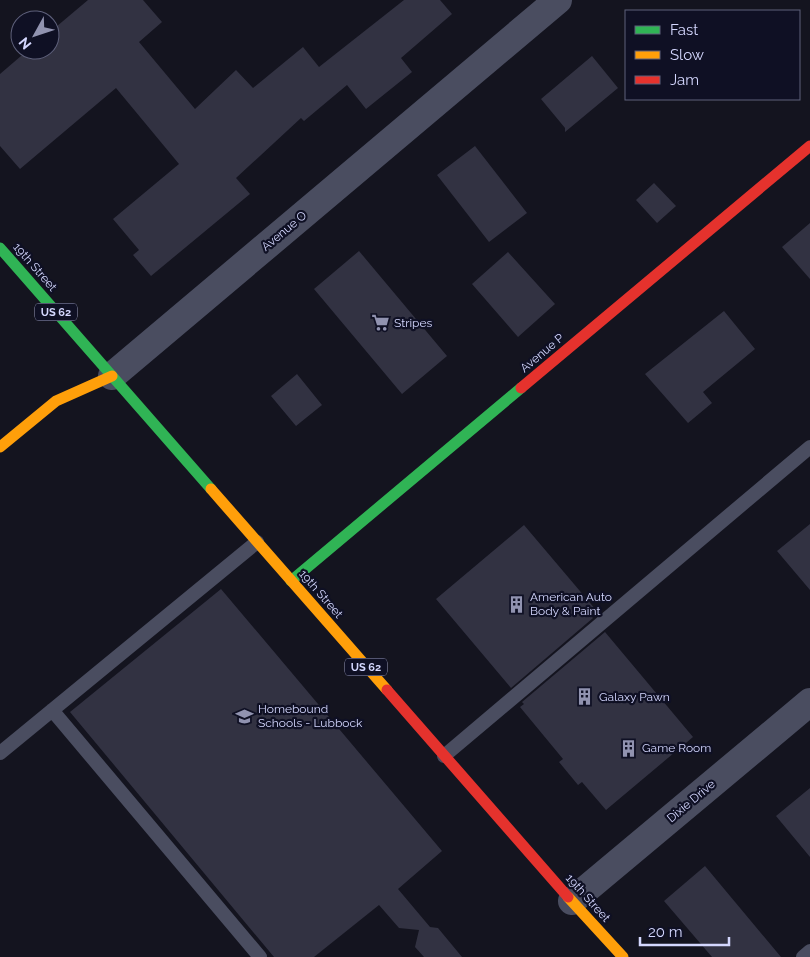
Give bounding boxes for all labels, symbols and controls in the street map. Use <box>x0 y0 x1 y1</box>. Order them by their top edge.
north arrow <box>10 10 60 60</box>
legend <box>625 10 800 100</box>
text: Fast <box>670 21 698 39</box>
text: N <box>15 34 35 53</box>
text: Slow <box>670 46 704 64</box>
text: Jam <box>670 71 699 89</box>
street label: Avenue O <box>259 208 309 254</box>
street label: 19th Street <box>10 240 60 294</box>
road number: US 62 <box>35 304 77 320</box>
supermarket icon: Stripes <box>370 313 390 333</box>
place label: Stripes <box>394 316 432 330</box>
street label: Avenue P <box>517 330 567 375</box>
street label: 19th Street <box>296 567 346 621</box>
place label: American Auto Body & Paint <box>530 590 612 618</box>
building icon: American Auto Body & Paint <box>506 594 526 614</box>
road number: US 62 <box>345 659 387 676</box>
building icon: Galaxy Pawn <box>575 687 595 707</box>
place label: Galaxy Pawn <box>599 690 670 704</box>
place label: Homebound Schools - Lubbock <box>258 702 363 730</box>
school or university icon: Homebound Schools - Lubbock <box>234 706 254 726</box>
building icon: Game Room <box>618 738 638 758</box>
place label: Game Room <box>642 741 711 755</box>
street label: Dixie Drive <box>664 777 718 825</box>
street label: 19th Street <box>563 871 613 925</box>
scale bar <box>640 914 729 946</box>
text: 20 m <box>648 923 683 941</box>

